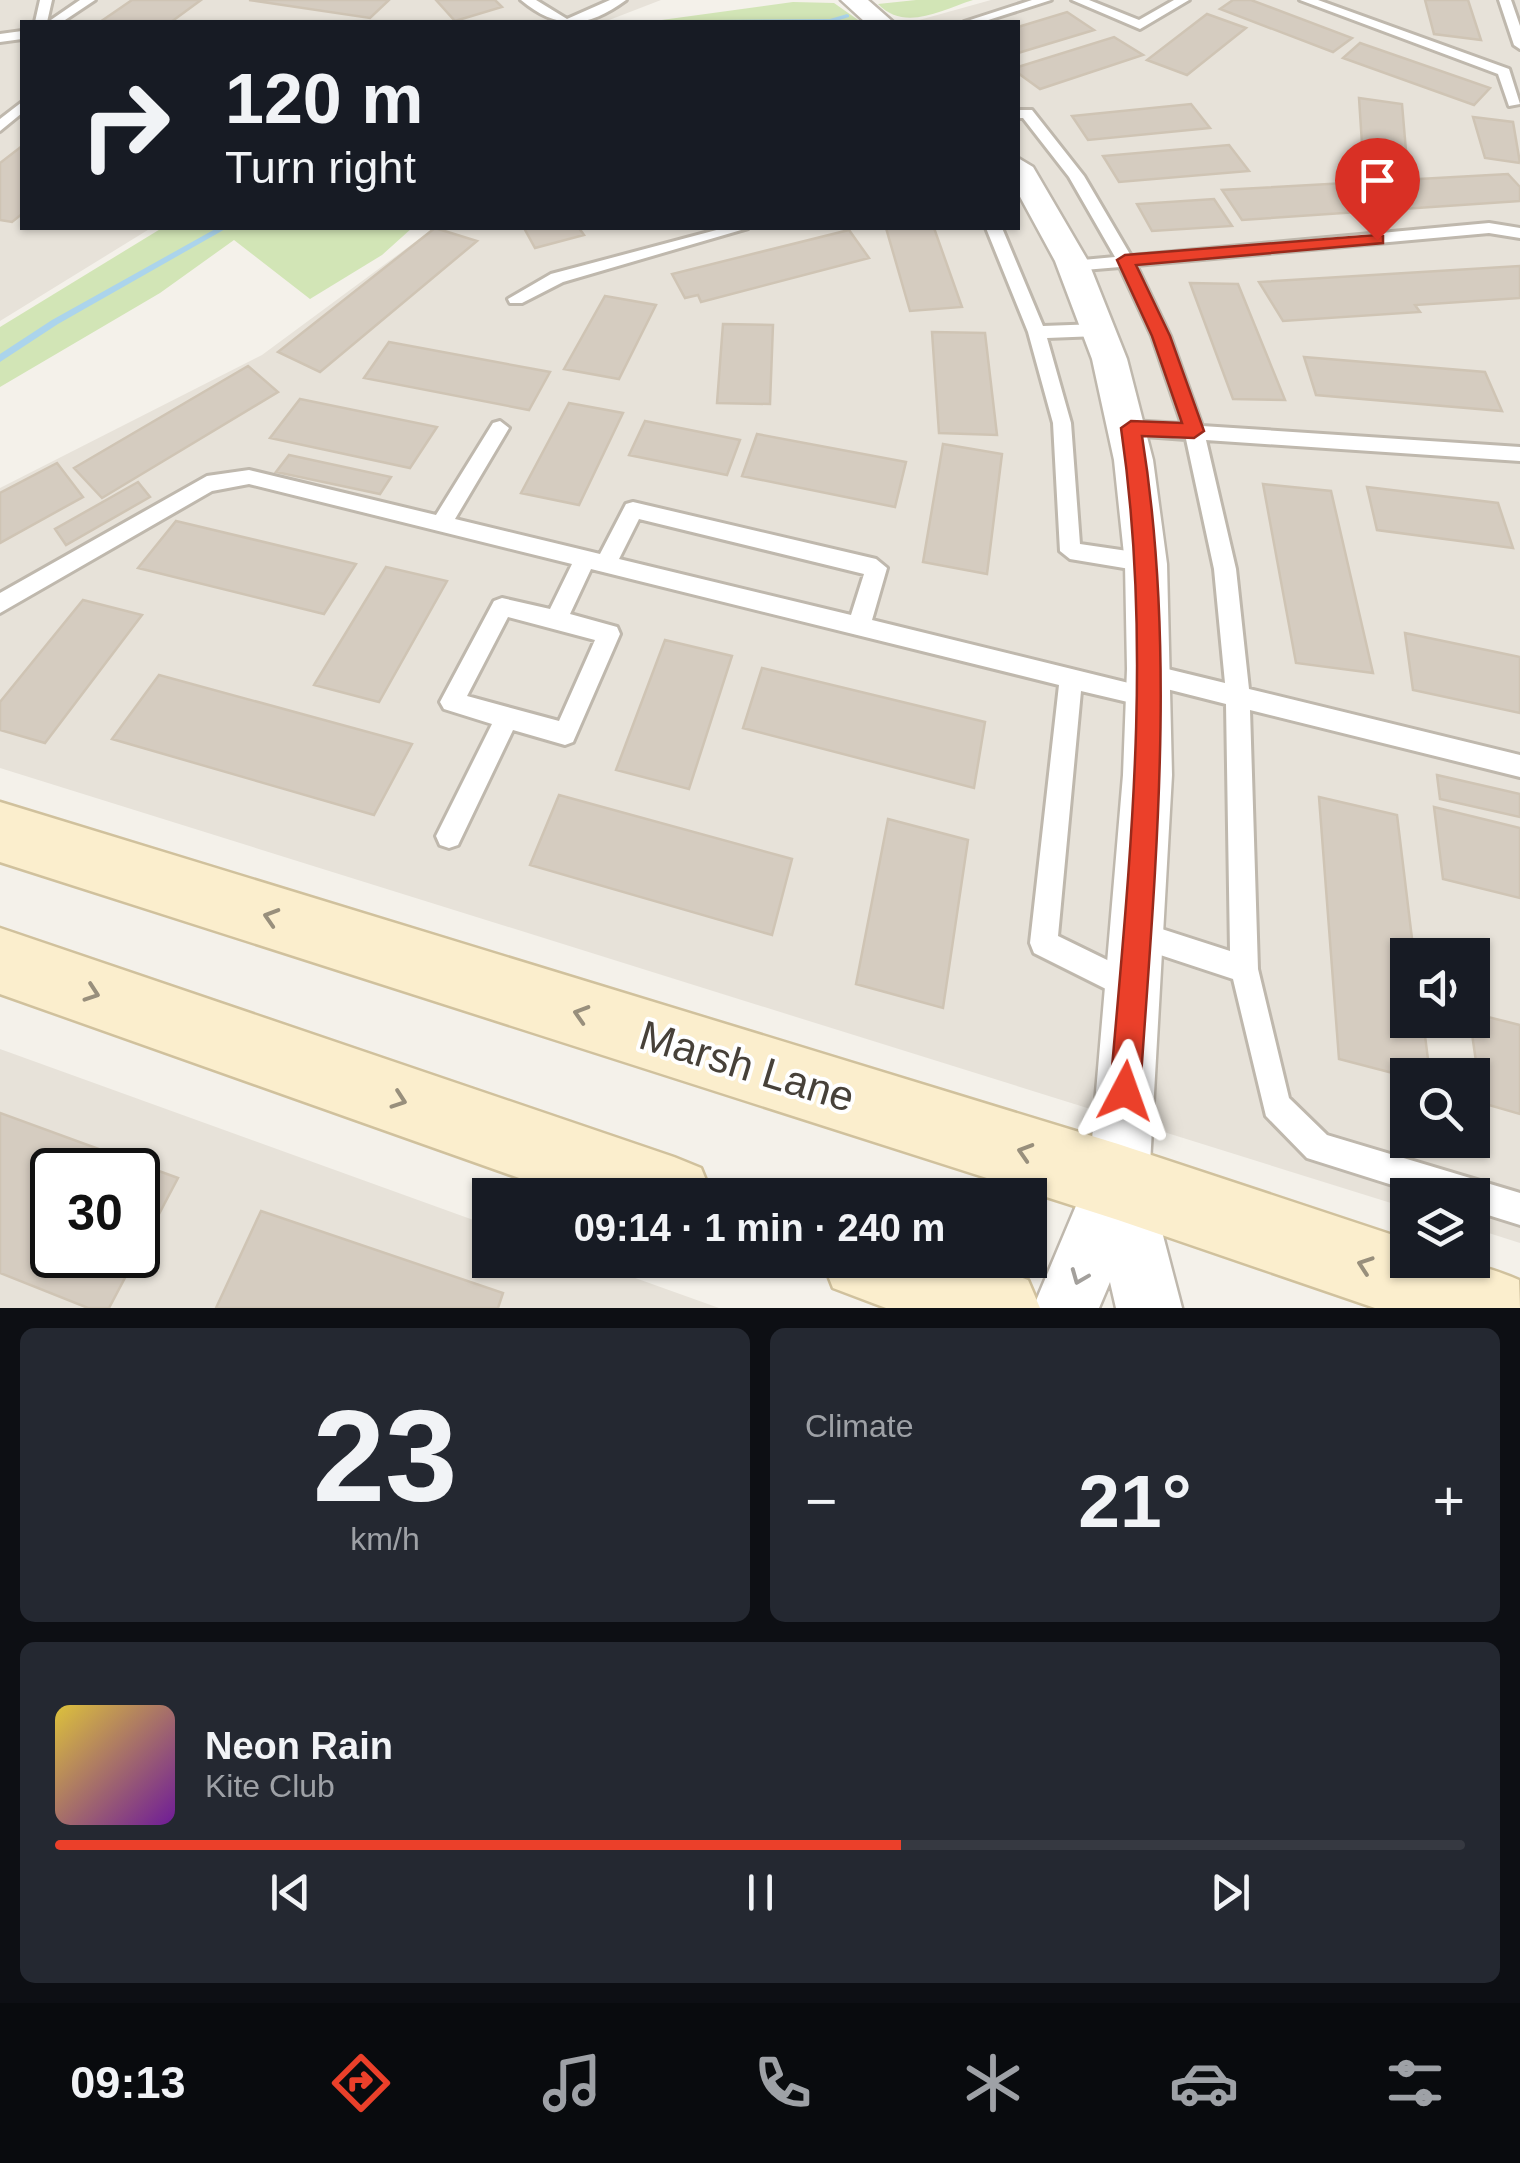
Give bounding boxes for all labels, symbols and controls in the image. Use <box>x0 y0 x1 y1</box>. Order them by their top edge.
icon: right <box>60 60 190 190</box>
text: 120 m <box>225 60 423 138</box>
pin <box>1335 138 1420 241</box>
text: Turn right <box>225 142 416 193</box>
icon: arrive <box>1350 153 1405 208</box>
one-way arrow <box>263 908 280 928</box>
map controls <box>1390 938 1490 1278</box>
button: sound <box>1390 938 1490 1038</box>
one-way arrow <box>83 982 100 1002</box>
one-way arrow <box>573 1005 590 1025</box>
street label: Marsh Lane <box>634 1011 860 1121</box>
position arrow <box>1073 1039 1177 1143</box>
button: search <box>1390 1058 1490 1158</box>
one-way arrow <box>390 1088 407 1109</box>
one-way arrow <box>1017 1144 1034 1164</box>
speed limit sign: 30 <box>30 1148 160 1278</box>
button: layers <box>1390 1178 1490 1278</box>
text: 09:14 · 1 min · 240 m <box>574 1207 945 1249</box>
one-way arrow <box>1358 1257 1375 1277</box>
one-way arrow <box>1070 1267 1090 1285</box>
text: 23 <box>313 1383 457 1529</box>
text: Climate <box>805 1408 913 1444</box>
text: 21° <box>1078 1459 1192 1543</box>
text: − <box>805 1470 837 1532</box>
text: + <box>1433 1470 1465 1532</box>
text: km/h <box>350 1521 420 1557</box>
text: Neon Rain <box>205 1725 393 1767</box>
text: Kite Club <box>205 1768 335 1804</box>
icon: previous <box>263 1865 318 1920</box>
icon: pause <box>733 1865 788 1920</box>
icon: next <box>1203 1865 1258 1920</box>
icon: directions <box>326 2048 396 2118</box>
icon: music <box>537 2048 607 2118</box>
icon: phone <box>748 2048 818 2118</box>
icon: climate <box>958 2048 1028 2118</box>
icon: car <box>1169 2048 1239 2118</box>
icon: filters <box>1380 2048 1450 2118</box>
text: 09:13 <box>70 2057 185 2108</box>

